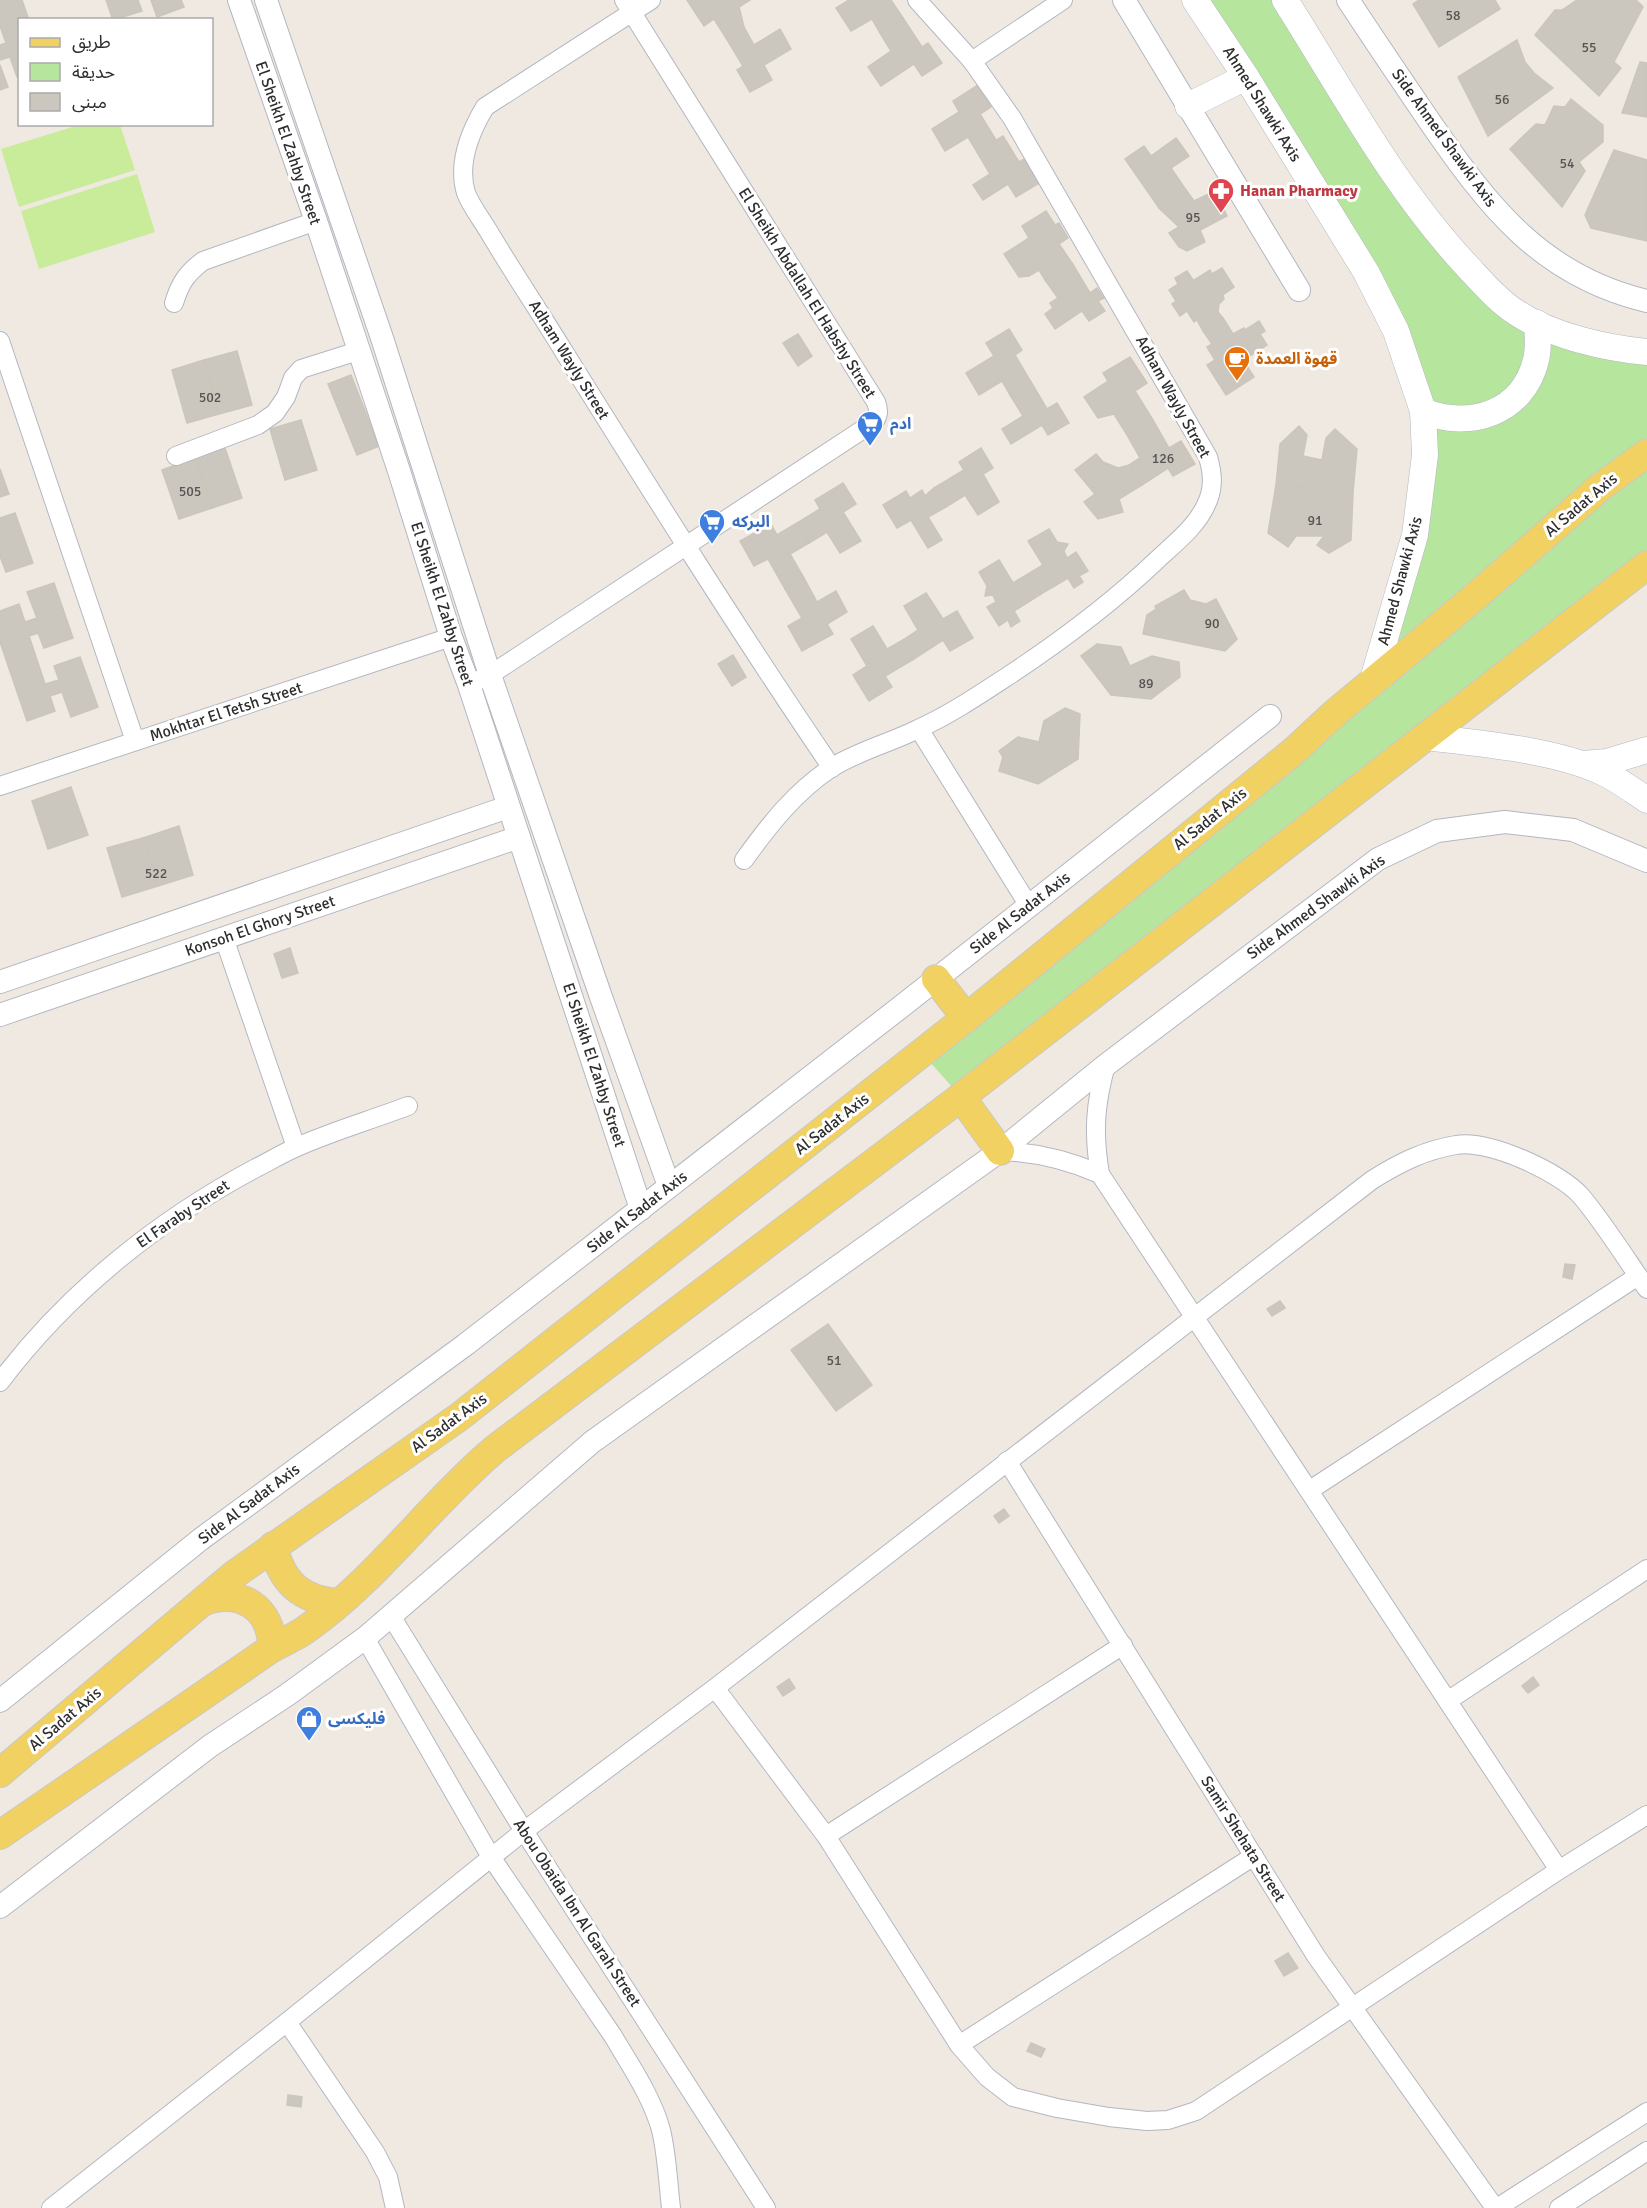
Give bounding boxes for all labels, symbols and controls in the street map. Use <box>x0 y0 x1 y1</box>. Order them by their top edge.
house number: 58 <box>1445 7 1461 24</box>
legend <box>18 18 213 126</box>
text: طريق <box>72 31 111 53</box>
house number: 55 <box>1581 39 1597 56</box>
street label: Ahmed Shawki Axis <box>1218 42 1306 166</box>
street label: El Sheikh El Zahby Street <box>251 59 325 228</box>
text: حديقة <box>72 61 115 83</box>
street label: Side Ahmed Shawki Axis <box>1387 65 1501 211</box>
text: مبنى <box>72 91 107 113</box>
house number: 56 <box>1494 91 1510 108</box>
house number: 54 <box>1559 155 1575 172</box>
pharmacy icon: Hanan Pharmacy <box>1206 176 1236 214</box>
place label: Hanan Pharmacy <box>1240 181 1358 201</box>
street label: El Sheikh Abdallah El Habshy Street <box>734 184 881 402</box>
house number: 95 <box>1185 209 1201 226</box>
street label: Adham Wayly Street <box>524 297 614 424</box>
street label: Adham Wayly Street <box>1131 332 1215 462</box>
cafe icon: قهوة العمدة <box>1222 344 1252 382</box>
place label: قهوة العمدة <box>1256 349 1337 369</box>
house number: 502 <box>199 389 221 406</box>
supermarket icon: ادم <box>855 409 885 447</box>
place label: ادم <box>890 414 911 435</box>
house number: 126 <box>1152 450 1174 467</box>
street label: Al Sadat Axis <box>1541 469 1621 541</box>
house number: 505 <box>179 483 201 500</box>
supermarket icon: البركه <box>697 507 727 545</box>
place label: البركه <box>732 512 770 532</box>
house number: 91 <box>1307 512 1323 529</box>
street label: Ahmed Shawki Axis <box>1373 514 1427 648</box>
street label: El Sheikh El Zahby Street <box>406 519 478 689</box>
house number: 90 <box>1204 615 1220 632</box>
house number: 89 <box>1138 675 1154 692</box>
street label: Mokhtar El Tetsh Street <box>147 678 305 746</box>
street label: Al Sadat Axis <box>1169 783 1251 855</box>
street label: Side Ahmed Shawki Axis <box>1243 850 1389 964</box>
house number: 522 <box>145 865 167 882</box>
street label: Side Al Sadat Axis <box>966 868 1074 958</box>
street label: Konsoh El Ghory Street <box>182 891 338 961</box>
street label: El Sheikh El Zahby Street <box>558 980 630 1150</box>
street label: Al Sadat Axis <box>791 1089 873 1159</box>
street label: Side Al Sadat Axis <box>583 1167 691 1257</box>
street label: El Faraby Street <box>133 1175 234 1253</box>
house number: 51 <box>826 1352 842 1369</box>
street label: Al Sadat Axis <box>407 1389 491 1457</box>
street label: Side Al Sadat Axis <box>194 1459 304 1549</box>
street label: Al Sadat Axis <box>25 1683 105 1755</box>
shop icon: فليكسى <box>294 1704 324 1742</box>
place label: فليكسى <box>328 1709 385 1729</box>
street label: Samir Shehata Street <box>1196 1772 1290 1906</box>
street label: Abou Obaida Ibn Al Garah Street <box>509 1815 645 2011</box>

